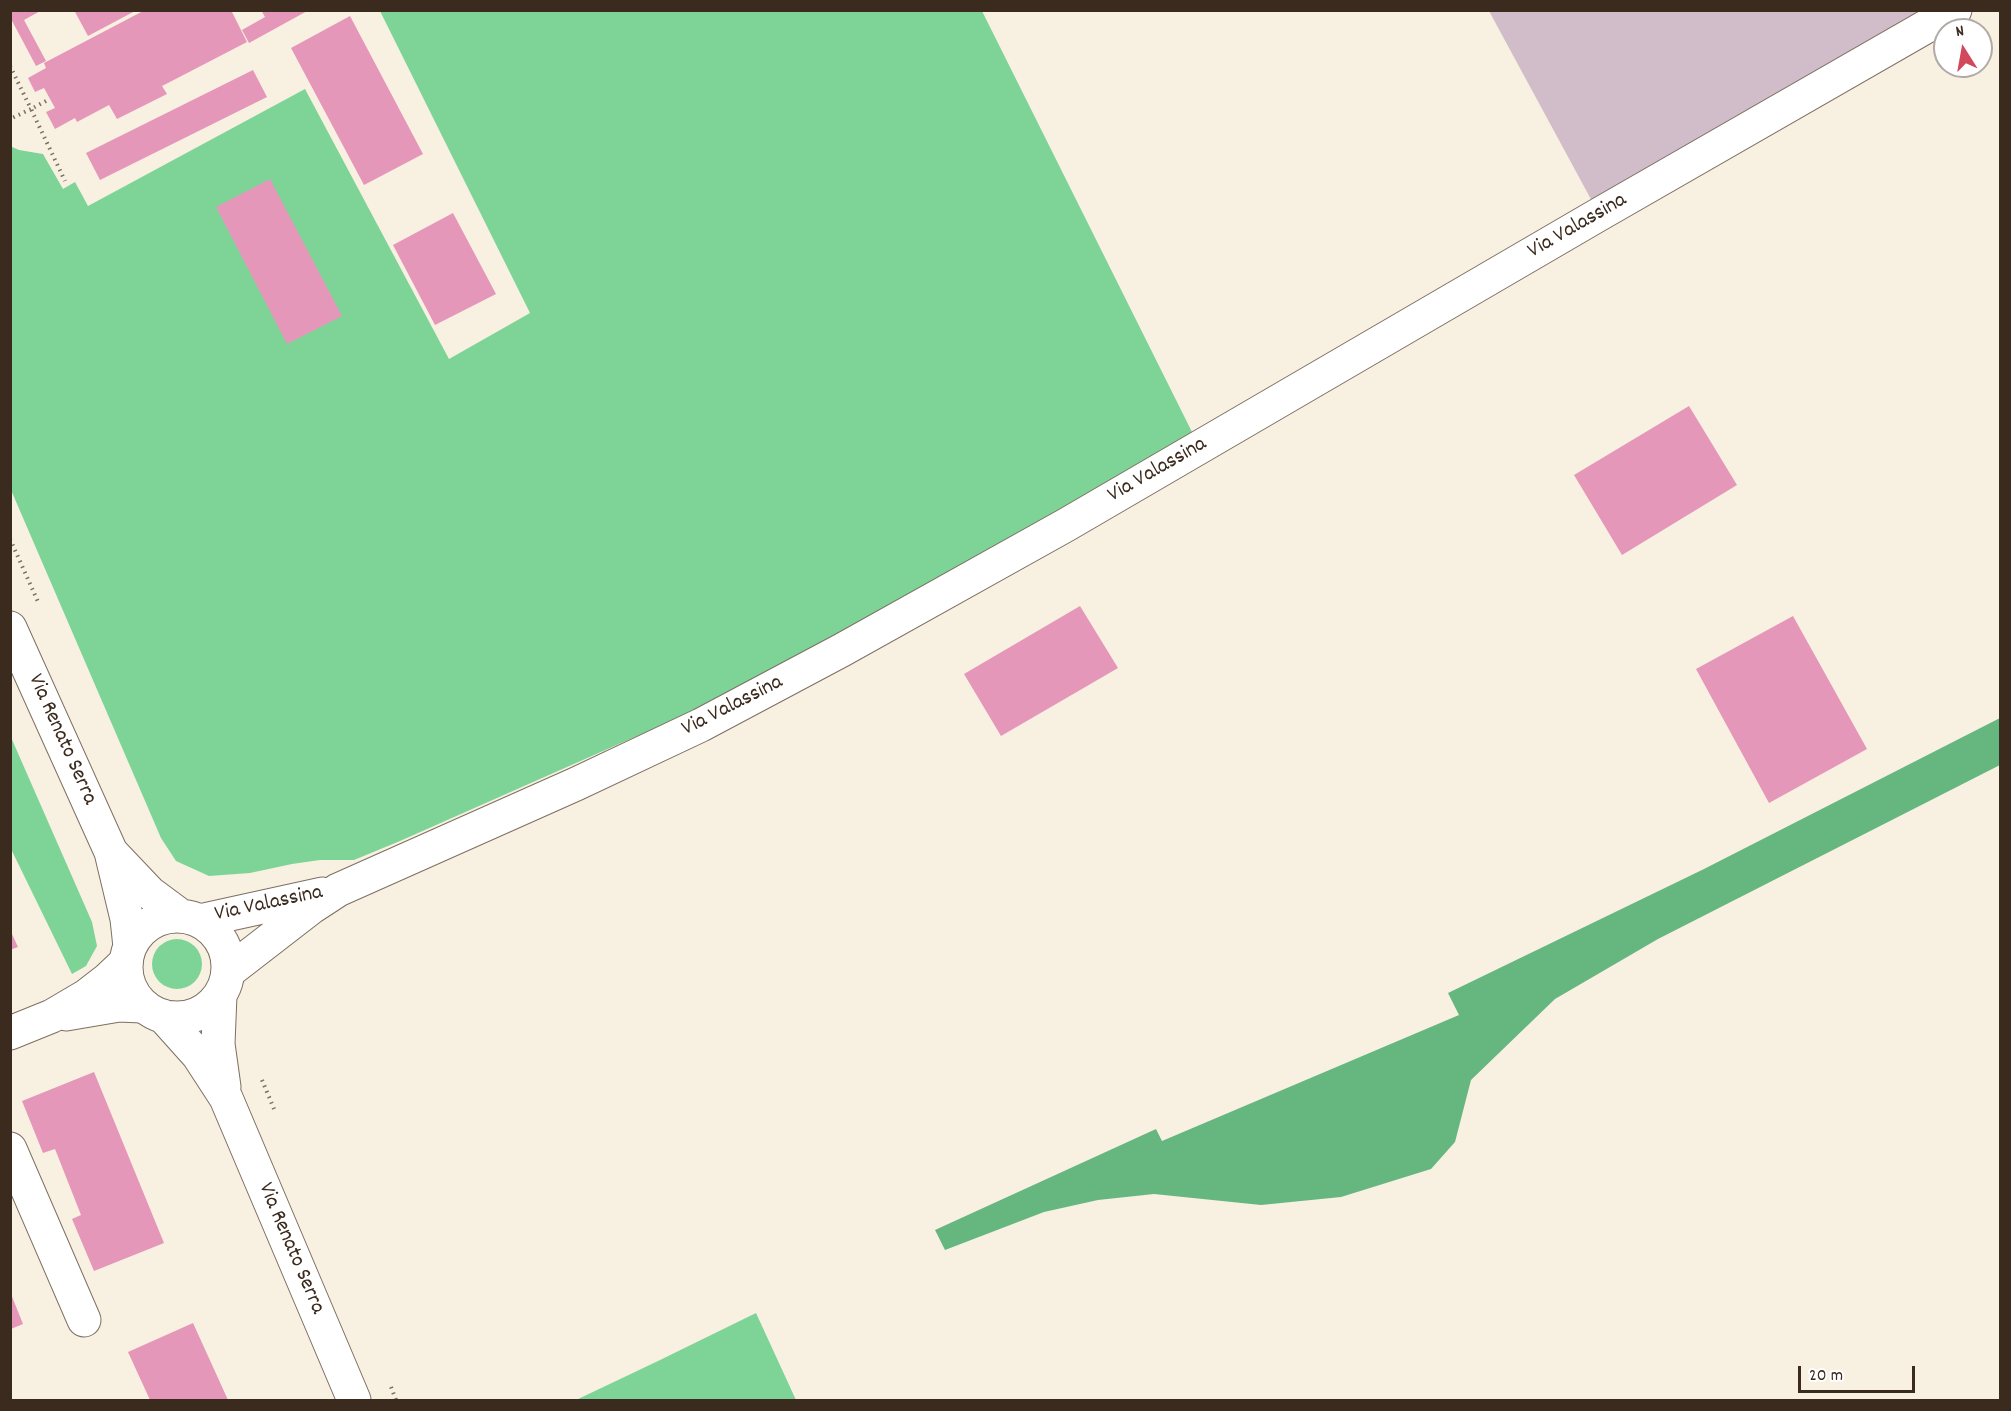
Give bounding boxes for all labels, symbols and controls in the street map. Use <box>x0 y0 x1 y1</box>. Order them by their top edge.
north arrow <box>1933 18 1993 78</box>
text: N <box>1954 20 1966 44</box>
street label: Via Valassina <box>1524 188 1632 266</box>
street label: Via Valassina <box>1104 432 1212 510</box>
street label: Via Valassina <box>678 670 788 744</box>
street label: Via Renato Serra <box>21 671 101 809</box>
street label: Via Valassina <box>213 881 325 929</box>
street label: Via Renato Serra <box>251 1179 329 1319</box>
scale bar <box>1801 1354 1918 1392</box>
text: 20 m <box>1809 1364 1843 1389</box>

